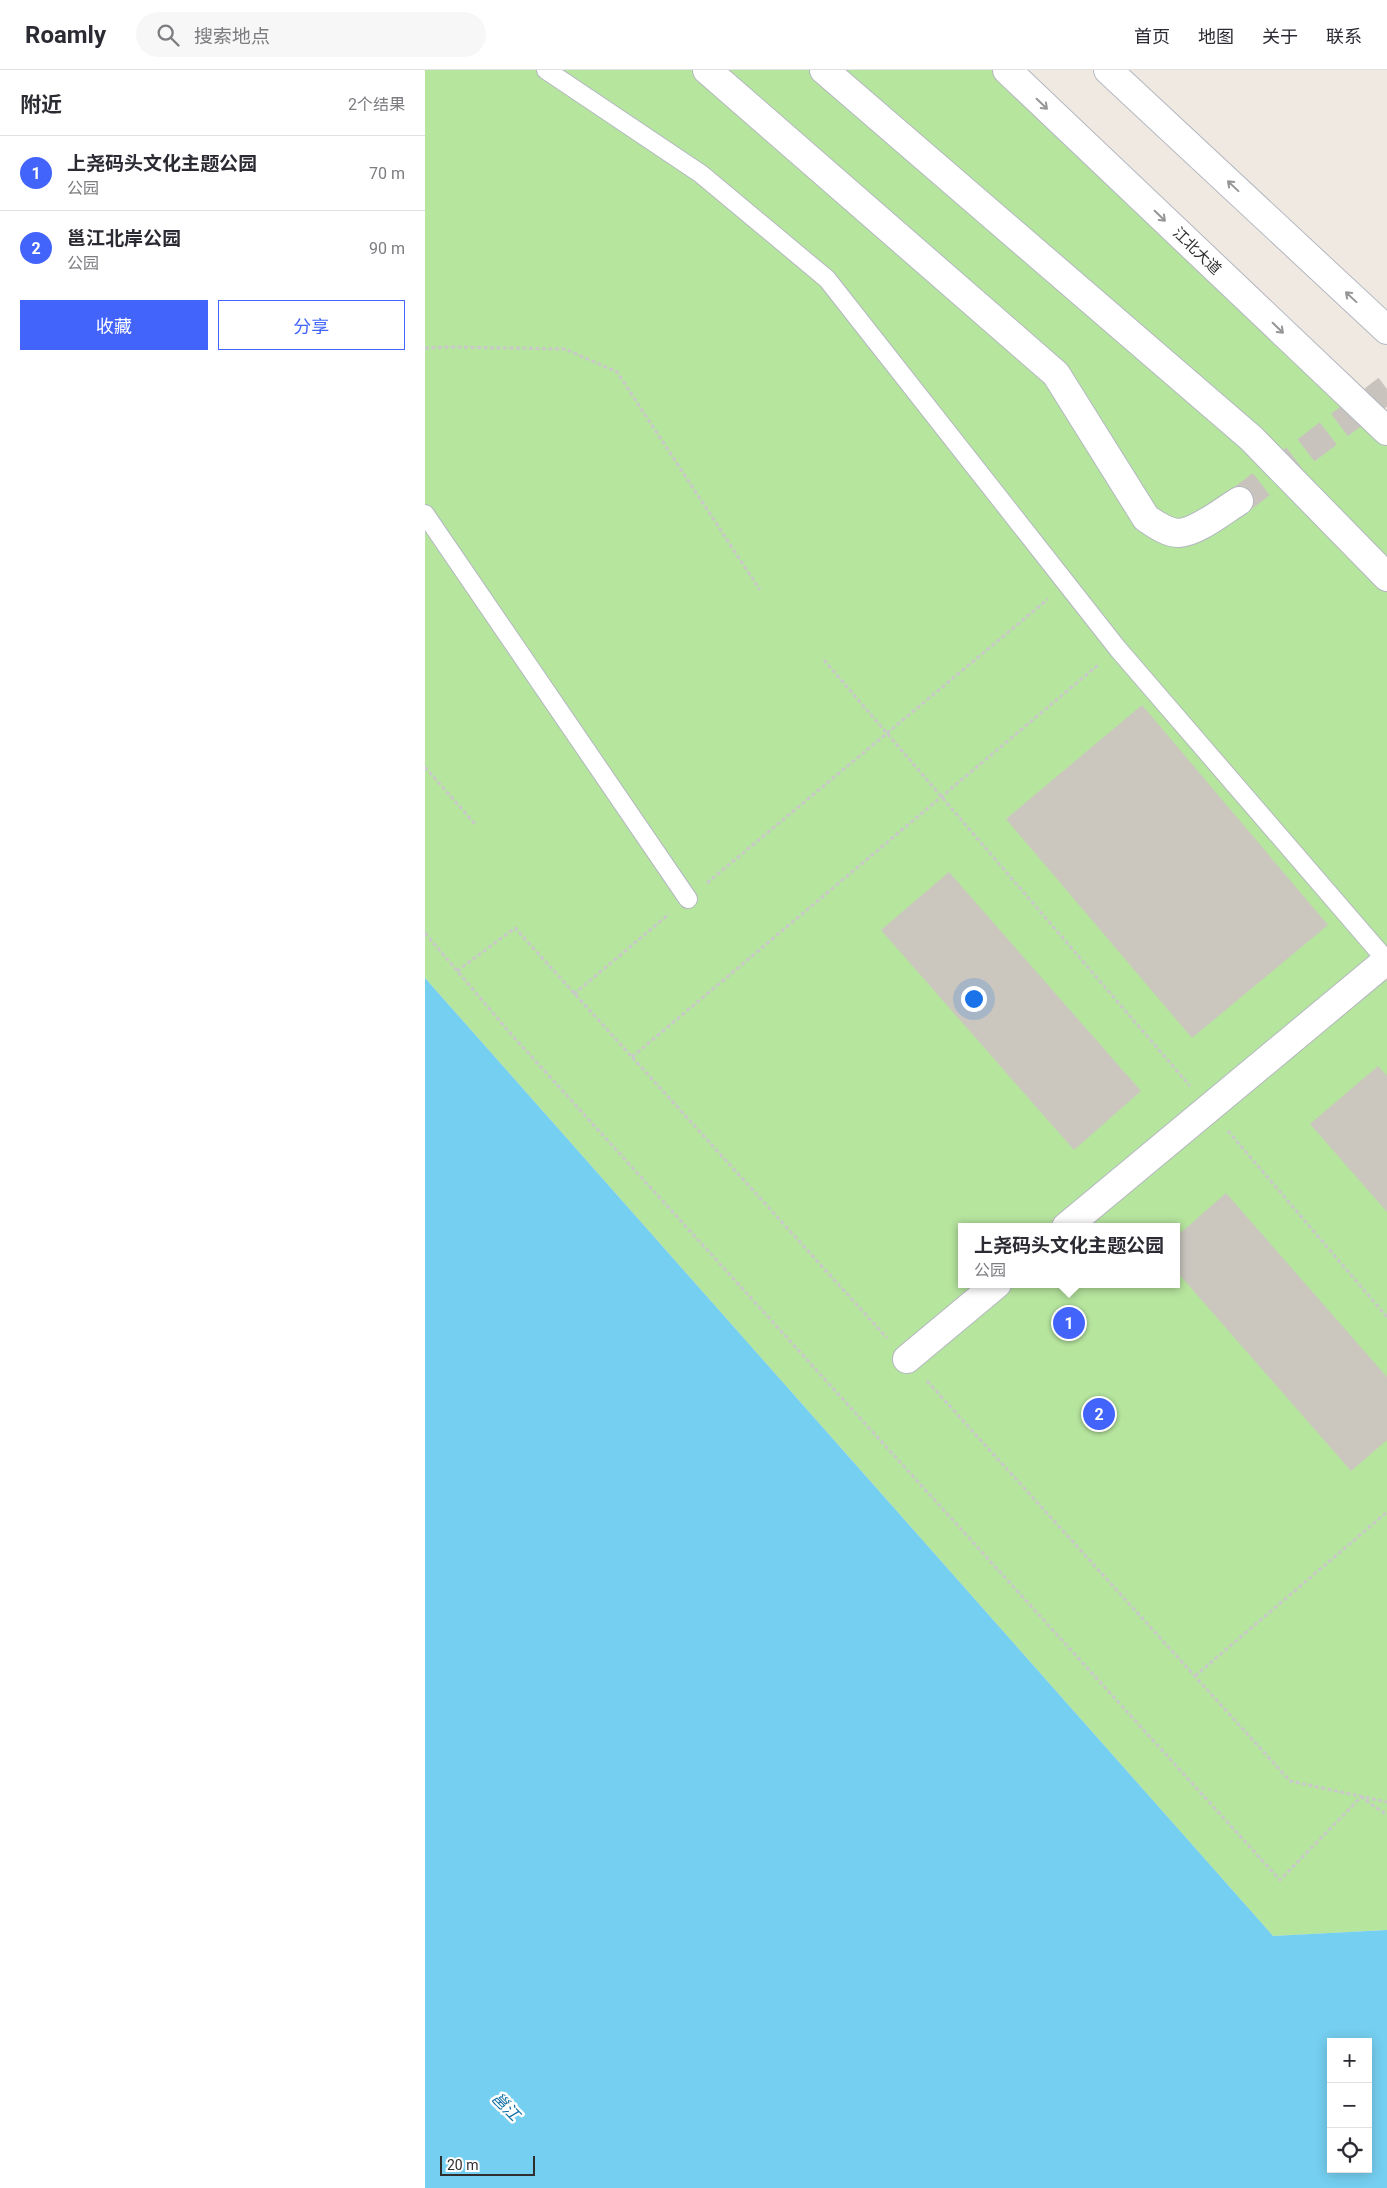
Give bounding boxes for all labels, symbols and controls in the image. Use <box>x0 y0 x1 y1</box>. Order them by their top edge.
search box <box>136 12 486 57</box>
text: Roamly <box>25 21 106 49</box>
icon: search <box>154 21 182 49</box>
text: 搜索地点 <box>194 25 270 48</box>
text: 首页 <box>1134 26 1170 47</box>
text: 地图 <box>1198 26 1234 47</box>
text: 关于 <box>1262 26 1298 47</box>
text: 联系 <box>1326 26 1362 47</box>
text: 附近 <box>20 93 62 117</box>
text: 2个结果 <box>348 95 405 114</box>
one-way arrow <box>1036 98 1049 110</box>
text: 上尧码头文化主题公园 <box>67 152 257 175</box>
text: 1 <box>31 164 41 183</box>
text: 70 m <box>369 164 405 183</box>
text: 公园 <box>67 179 99 198</box>
one-way arrow <box>1226 180 1239 192</box>
one-way arrow <box>1154 210 1166 222</box>
street label: 江北大道 <box>1169 224 1225 278</box>
text: 邕江北岸公园 <box>67 227 181 250</box>
text: 2 <box>31 239 41 258</box>
text: 90 m <box>369 239 405 258</box>
text: 公园 <box>67 254 99 273</box>
one-way arrow <box>1345 291 1358 303</box>
button: 收藏 <box>20 300 208 350</box>
button: 分享 <box>218 300 405 350</box>
one-way arrow <box>1271 322 1284 334</box>
your location <box>961 986 987 1012</box>
popup <box>958 1223 1180 1288</box>
text: 上尧码头文化主题公园 <box>974 1234 1164 1257</box>
text: 公园 <box>974 1261 1006 1280</box>
pin: 1 <box>1053 1304 1085 1342</box>
pin: 2 <box>1083 1395 1115 1433</box>
map controls <box>1327 2038 1372 2173</box>
button: + <box>1327 2038 1372 2083</box>
button: − <box>1327 2083 1372 2128</box>
water label: 邕江 <box>488 2088 525 2126</box>
button: locate <box>1327 2128 1372 2173</box>
scale bar <box>440 2153 535 2176</box>
text: 20 m <box>447 2157 479 2173</box>

